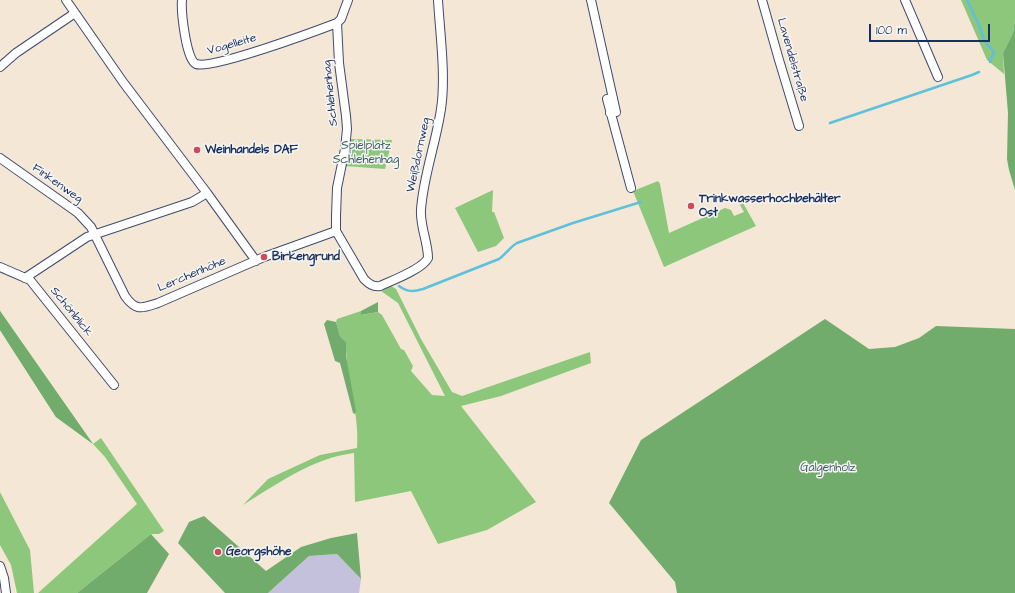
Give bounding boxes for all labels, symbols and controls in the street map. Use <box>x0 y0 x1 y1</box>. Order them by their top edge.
scale bar <box>871 16 992 42</box>
street label: Lavendelstraße <box>773 17 811 103</box>
text: 100 m <box>876 22 907 39</box>
street label: Vogelleite <box>206 31 258 59</box>
street label: Schlehenhag <box>320 59 342 127</box>
street label: Weißdornweg <box>404 116 434 194</box>
park label: Spielplatz Schlehenhag <box>333 139 399 167</box>
place label: Weinhandels DAF <box>205 143 298 157</box>
marker: Weinhandels DAF <box>192 145 202 155</box>
street label: Finkenweg <box>29 161 85 207</box>
place label: Trinkwasserhochbehälter Ost <box>699 192 841 220</box>
marker: Trinkwasserhochbehälter Ost <box>686 201 696 211</box>
place label: Birkengrund <box>272 250 340 264</box>
marker: Birkengrund <box>259 252 269 262</box>
street label: Lerchenhöhe <box>156 254 228 296</box>
street label: Schönblick <box>47 284 95 340</box>
park label: Galgenholz <box>800 461 856 475</box>
place label: Georgshöhe <box>226 545 292 559</box>
marker: Georgshöhe <box>213 547 223 557</box>

